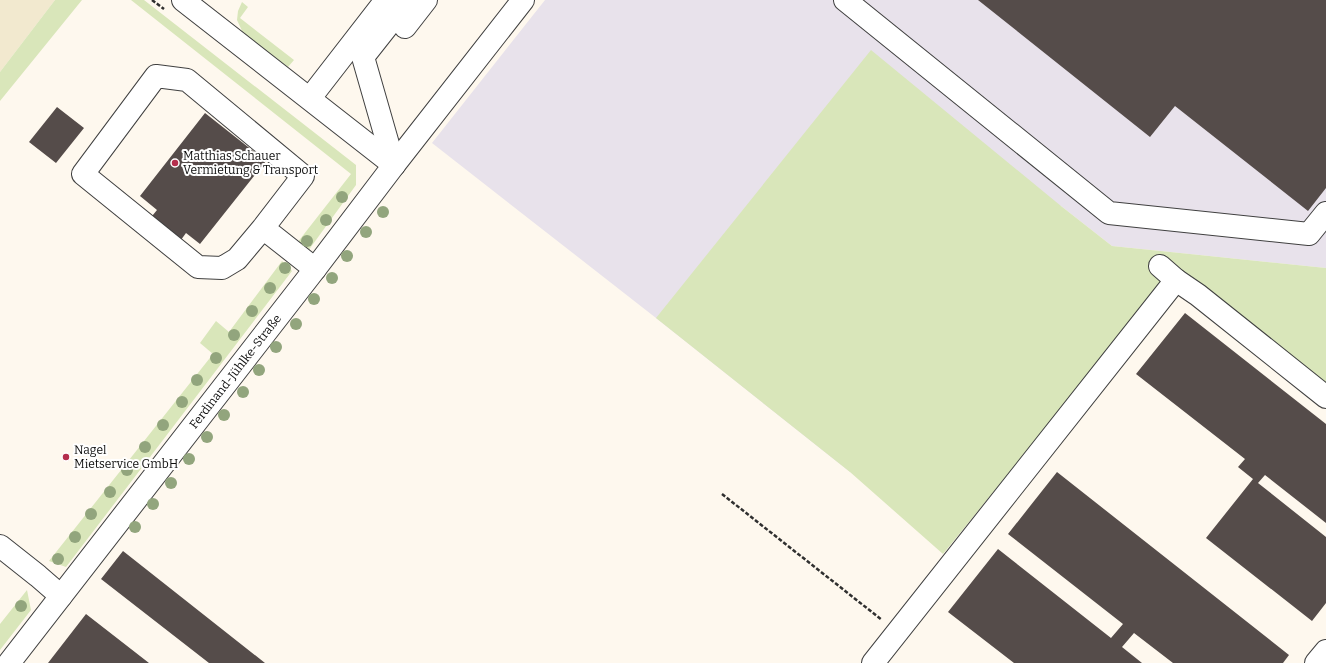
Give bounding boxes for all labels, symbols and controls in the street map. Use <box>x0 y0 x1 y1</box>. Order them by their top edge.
place label: Matthias Schauer Vermietung & Transport <box>183 149 319 177</box>
marker: Matthias Schauer Vermietung & Transport <box>170 158 180 168</box>
street label: Ferdinand-Jühlke-Straße <box>187 312 284 431</box>
place label: Nagel Mietservice GmbH <box>74 443 178 471</box>
marker: Nagel Mietservice GmbH <box>61 452 71 462</box>

